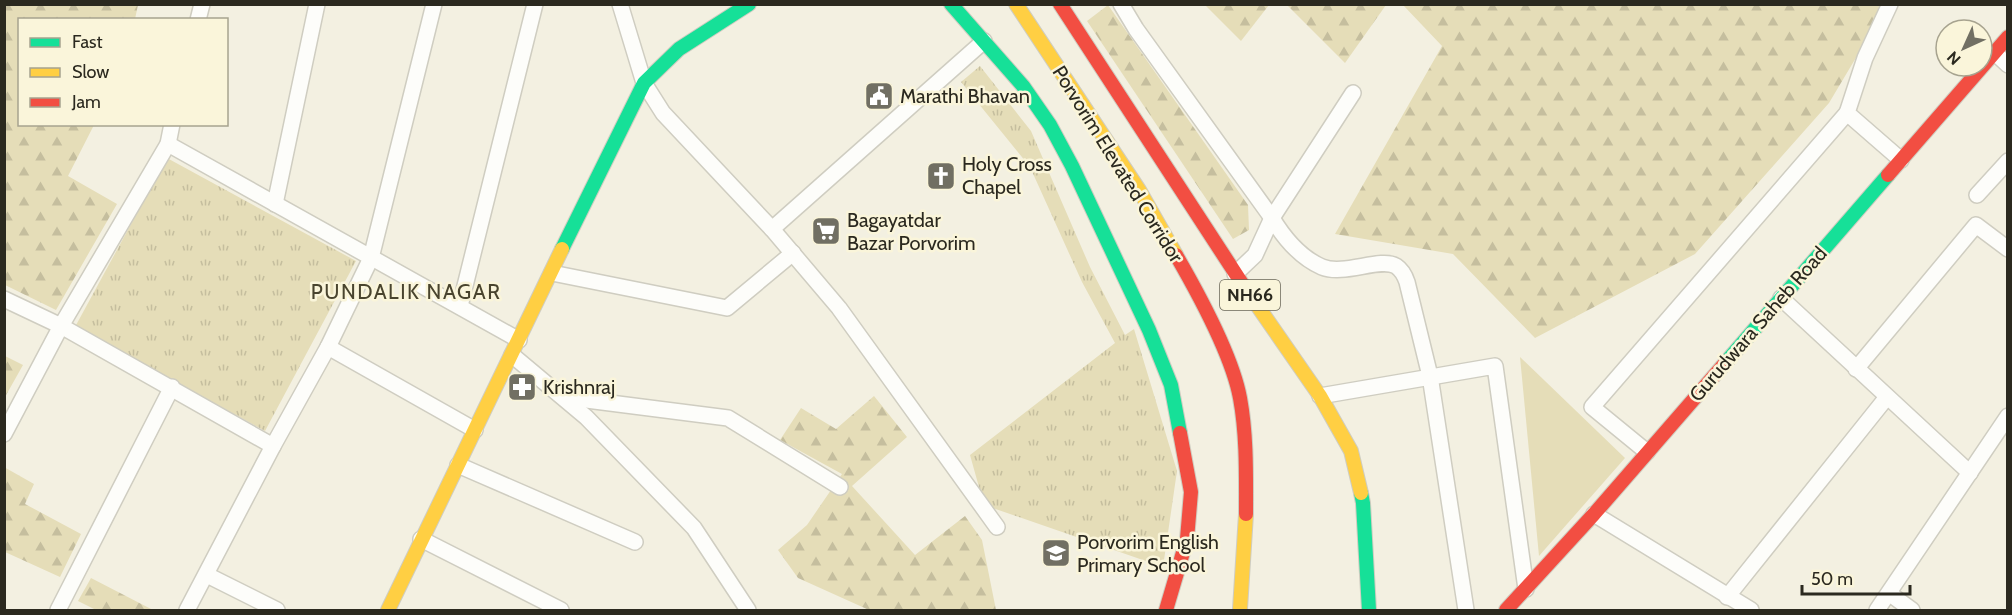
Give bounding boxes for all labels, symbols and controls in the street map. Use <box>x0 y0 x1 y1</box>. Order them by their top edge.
legend <box>18 18 228 126</box>
north arrow <box>1934 18 1994 78</box>
text: Fast <box>72 31 103 53</box>
text: N <box>1943 48 1964 69</box>
text: Slow <box>72 61 109 83</box>
street label: Porvorim Elevated Corridor <box>1048 61 1189 267</box>
public building icon: Marathi Bhavan <box>863 80 895 112</box>
place label: Marathi Bhavan <box>900 84 1030 108</box>
text: Jam <box>71 91 101 113</box>
place label: Holy Cross Chapel <box>962 152 1052 199</box>
church icon: Holy Cross Chapel <box>925 160 957 192</box>
place label: Bagayatdar Bazar Porvorim <box>847 208 976 255</box>
supermarket icon: Bagayatdar Bazar Porvorim <box>810 215 842 247</box>
street label: Gurudwara Saheb Road <box>1684 242 1832 406</box>
district label: PUNDALIK NAGAR <box>311 279 501 304</box>
road number: NH66 <box>1220 280 1280 310</box>
pharmacy icon: Krishnraj <box>506 371 538 403</box>
place label: Krishnraj <box>543 375 615 399</box>
place label: Porvorim English Primary School <box>1077 530 1219 577</box>
school or university icon: Porvorim English Primary School <box>1040 537 1072 569</box>
scale bar <box>1802 558 1910 596</box>
text: 50 m <box>1811 568 1853 590</box>

